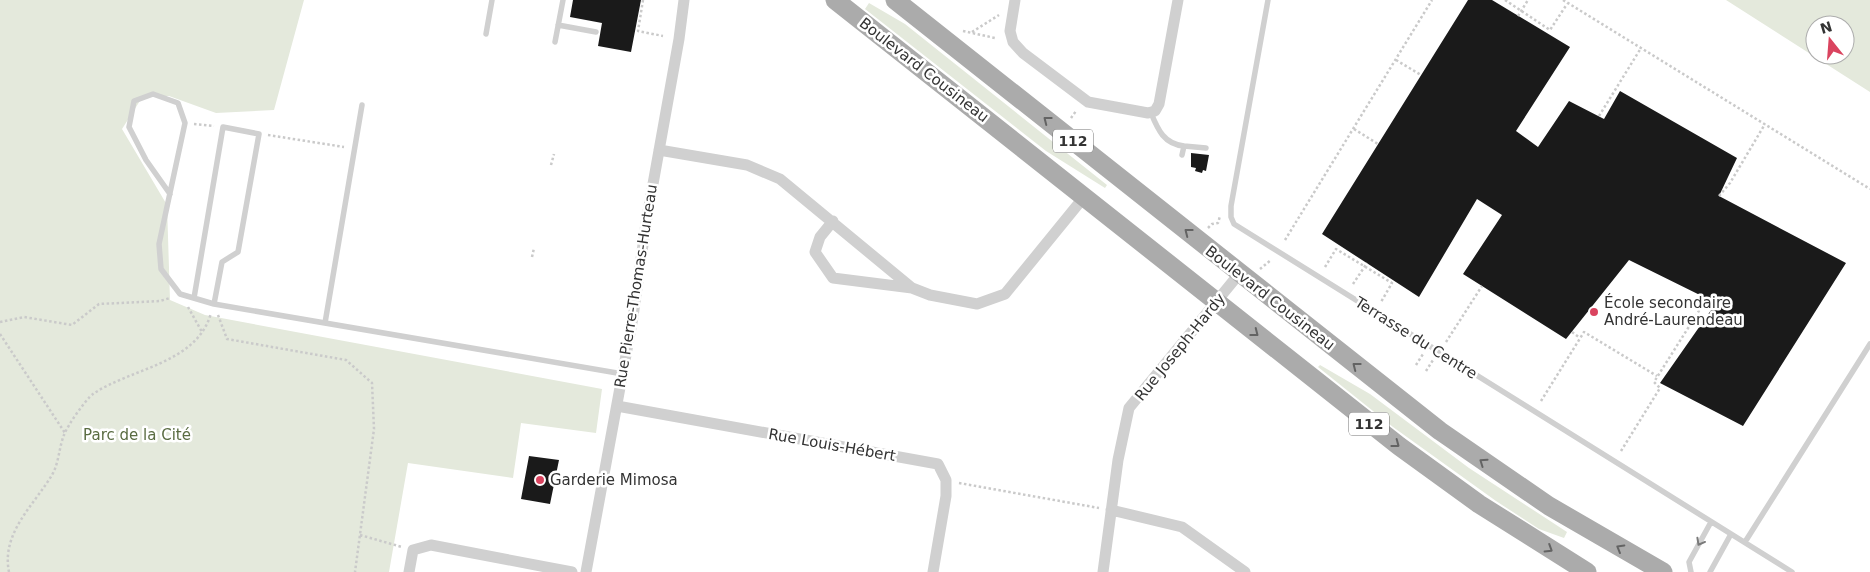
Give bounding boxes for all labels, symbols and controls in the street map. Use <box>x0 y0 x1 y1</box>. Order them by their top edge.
street label: Boulevard Cousineau <box>856 14 992 126</box>
north arrow <box>1805 15 1855 65</box>
text: N <box>1818 18 1834 37</box>
one-way arrow <box>1043 117 1053 126</box>
road number: 112 <box>1053 130 1093 152</box>
street label: Rue Pierre-Thomas-Hurteau <box>611 183 661 389</box>
one-way arrow <box>1185 230 1194 238</box>
street label: Boulevard Cousineau <box>1202 242 1338 354</box>
street label: Rue Joseph-Hardy <box>1131 290 1229 404</box>
street label: Terrasse du Centre <box>1351 293 1480 383</box>
place label: École secondaire André-Laurendeau <box>1604 293 1743 329</box>
marker: École secondaire André-Laurendeau <box>1588 306 1600 318</box>
one-way arrow <box>1249 327 1258 335</box>
one-way arrow <box>1353 363 1362 371</box>
road number: 112 <box>1349 412 1389 436</box>
street label: Rue Louis-Hébert <box>767 425 897 465</box>
park label: Parc de la Cité <box>83 426 191 444</box>
one-way arrow <box>1390 439 1399 447</box>
one-way arrow <box>1479 459 1489 468</box>
place label: Garderie Mimosa <box>550 471 678 489</box>
marker: Garderie Mimosa <box>534 474 546 486</box>
one-way arrow <box>1696 537 1706 546</box>
one-way arrow <box>1544 543 1553 552</box>
one-way arrow <box>1617 545 1626 555</box>

